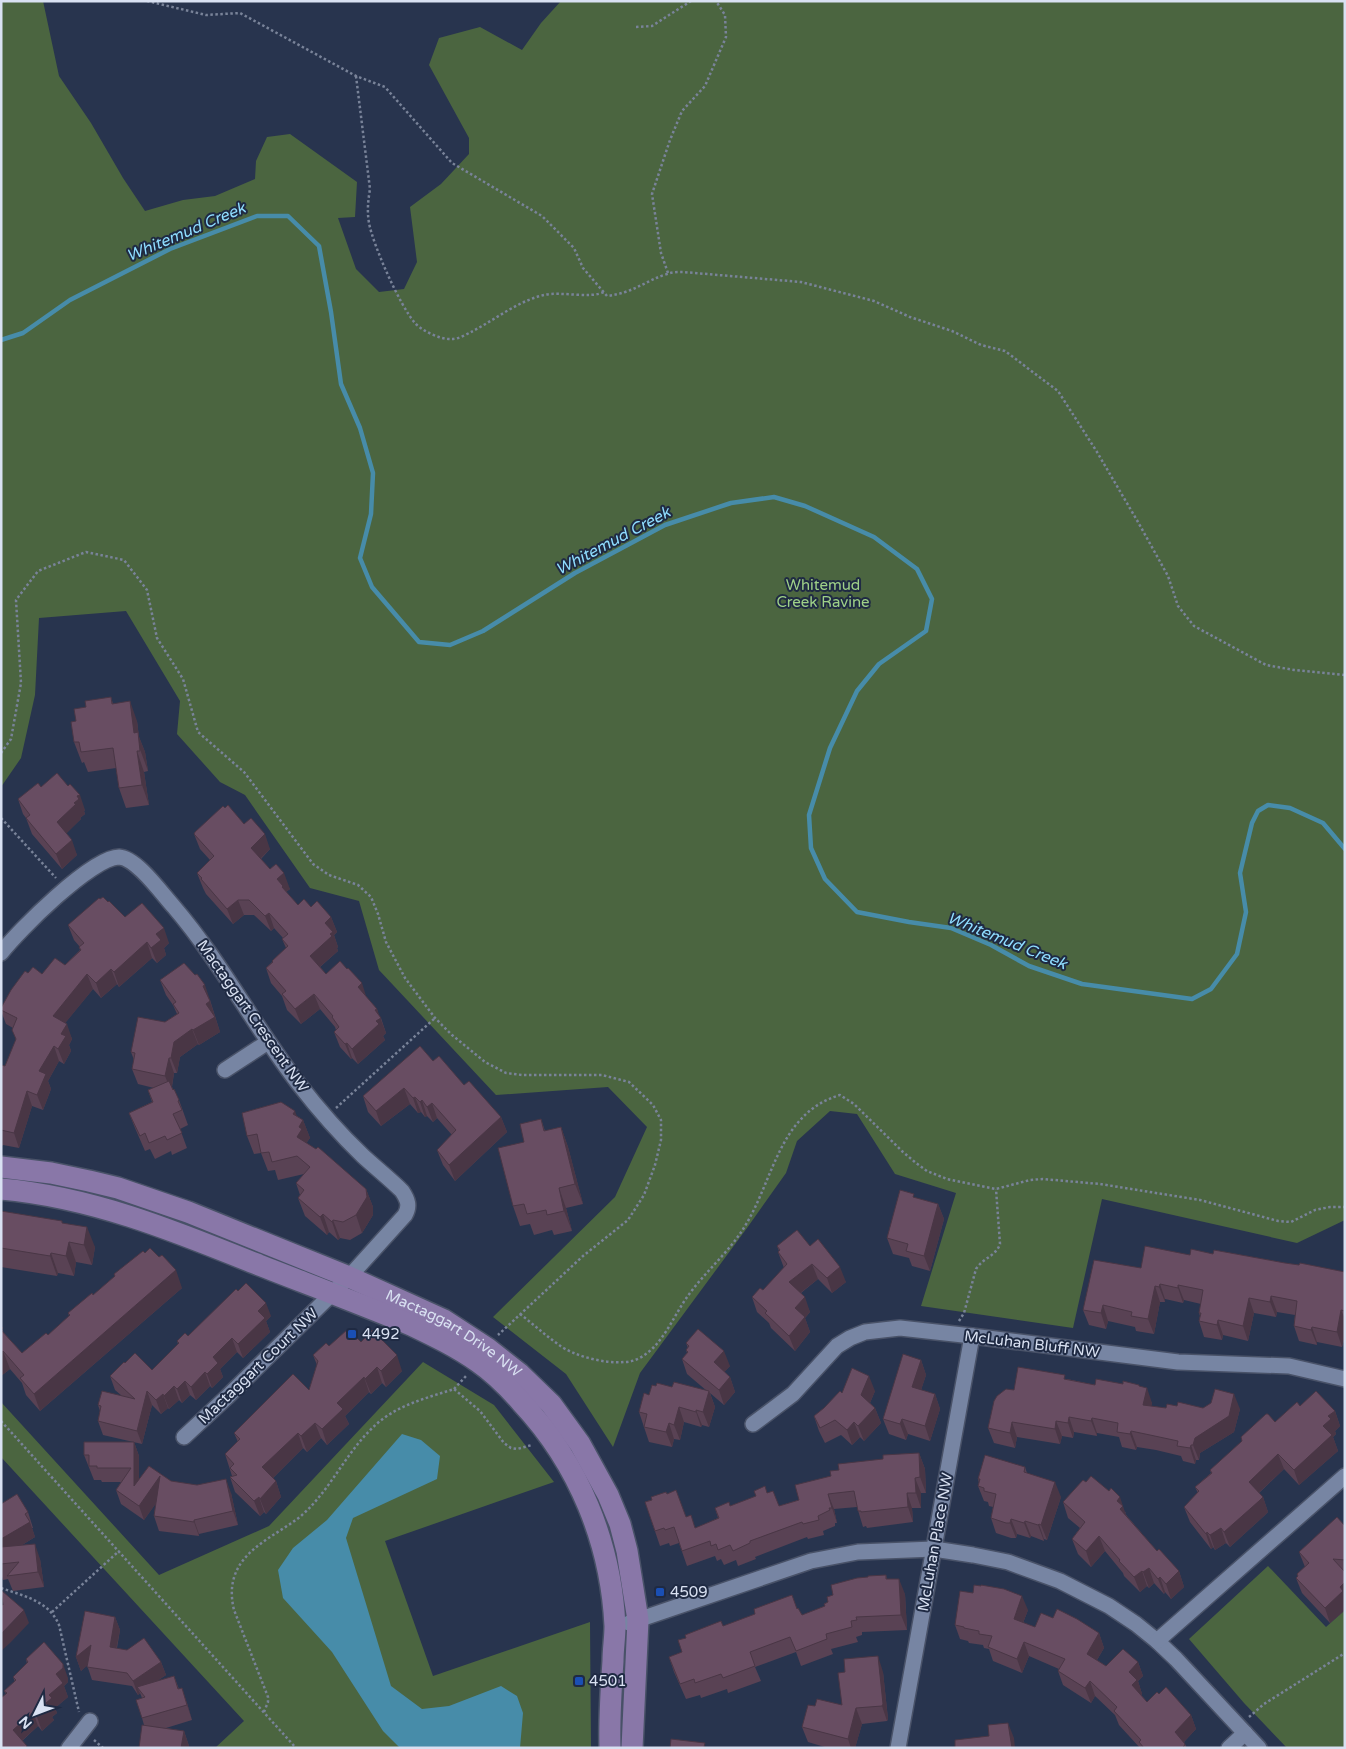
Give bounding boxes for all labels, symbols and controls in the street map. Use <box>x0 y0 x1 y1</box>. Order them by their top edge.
water label: Whitemud Creek <box>123 197 250 266</box>
water label: Whitemud Creek <box>552 502 675 580</box>
park label: Whitemud Creek Ravine <box>776 576 870 611</box>
water label: Whitemud Creek <box>944 908 1071 975</box>
street label: Mactaggart Crescent NW <box>194 936 312 1096</box>
street label: Mactaggart Drive NW <box>383 1286 525 1381</box>
street label: Mactaggart Court NW <box>195 1304 321 1428</box>
place label: 4492 <box>362 1325 400 1343</box>
street label: McLuhan Bluff NW <box>963 1327 1101 1361</box>
marker: 4492 <box>346 1328 358 1340</box>
street label: McLuhan Place NW <box>914 1471 956 1613</box>
place label: 4509 <box>670 1583 708 1601</box>
marker: 4509 <box>654 1586 666 1598</box>
place label: 4501 <box>589 1672 627 1690</box>
marker: 4501 <box>573 1675 585 1687</box>
north arrow <box>10 1689 60 1739</box>
text: N <box>16 1712 36 1732</box>

